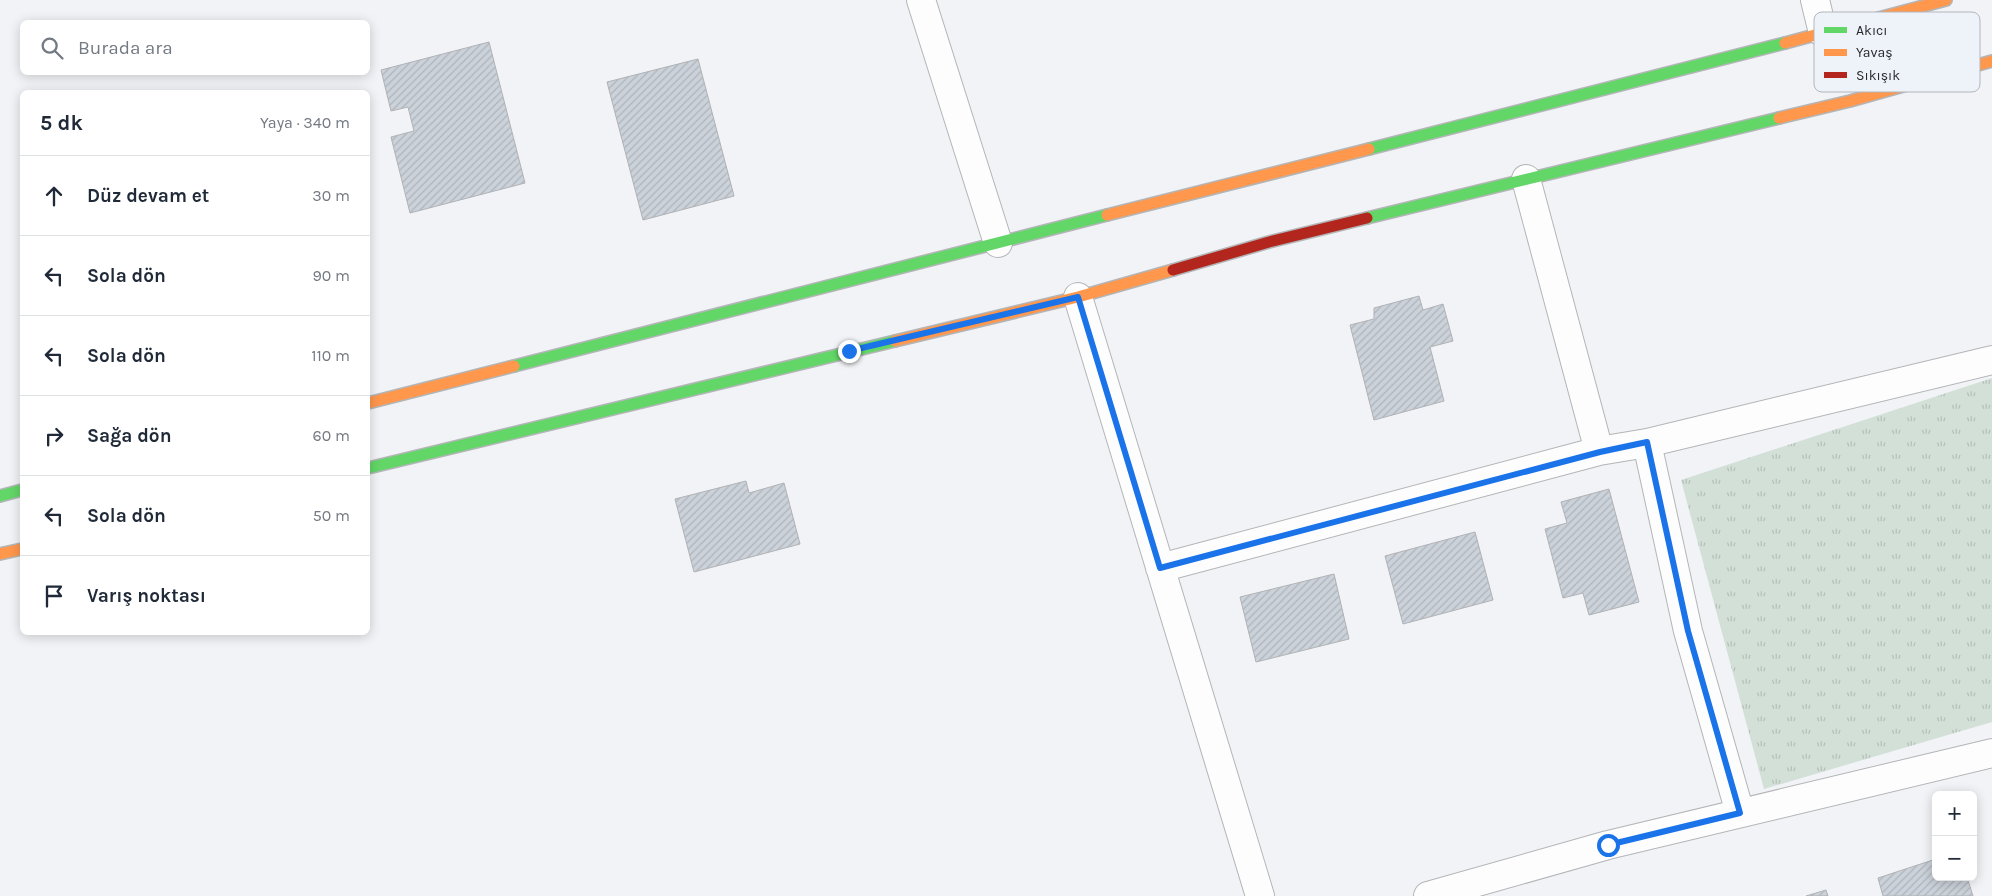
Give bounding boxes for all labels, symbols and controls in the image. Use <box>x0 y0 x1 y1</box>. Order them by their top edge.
legend <box>1814 12 1980 92</box>
search box <box>20 20 370 75</box>
text: Akıcı <box>1856 22 1888 39</box>
icon: search <box>38 34 66 62</box>
text: Burada ara <box>78 37 173 59</box>
text: Yavaş <box>1856 44 1893 61</box>
text: Sıkışık <box>1856 67 1900 84</box>
text: 5 dk <box>40 111 83 135</box>
text: Yaya · 340 m <box>260 113 350 132</box>
icon: ahead <box>40 182 68 210</box>
text: Düz devam et <box>87 185 209 207</box>
text: 30 m <box>312 186 350 205</box>
icon: left <box>40 262 68 290</box>
text: Sola dön <box>87 265 166 287</box>
text: 90 m <box>312 266 350 285</box>
route end <box>838 340 861 363</box>
icon: left <box>40 342 68 370</box>
text: Sola dön <box>87 345 166 367</box>
text: 110 m <box>311 346 350 365</box>
icon: right <box>40 422 68 450</box>
text: Sağa dön <box>87 425 171 447</box>
text: 60 m <box>313 426 350 445</box>
icon: left <box>40 502 68 530</box>
text: Sola dön <box>87 505 166 527</box>
text: 50 m <box>313 506 350 525</box>
icon: arrive <box>40 582 68 610</box>
text: Varış noktası <box>87 585 206 607</box>
map controls <box>1932 791 1977 881</box>
button: + <box>1932 791 1977 836</box>
route start <box>1597 834 1620 857</box>
button: − <box>1932 836 1977 881</box>

